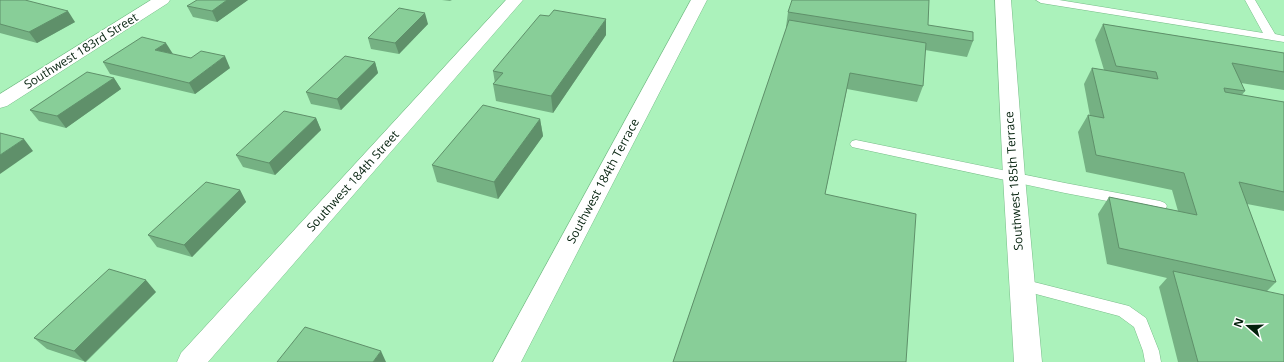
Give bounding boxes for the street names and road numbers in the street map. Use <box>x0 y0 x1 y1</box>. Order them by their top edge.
street label: Southwest 183rd Street <box>21 9 141 93</box>
street label: Southwest 185th Terrace <box>1000 111 1027 251</box>
street label: Southwest 184th Terrace <box>562 115 643 246</box>
street label: Southwest 184th Street <box>303 126 403 235</box>

